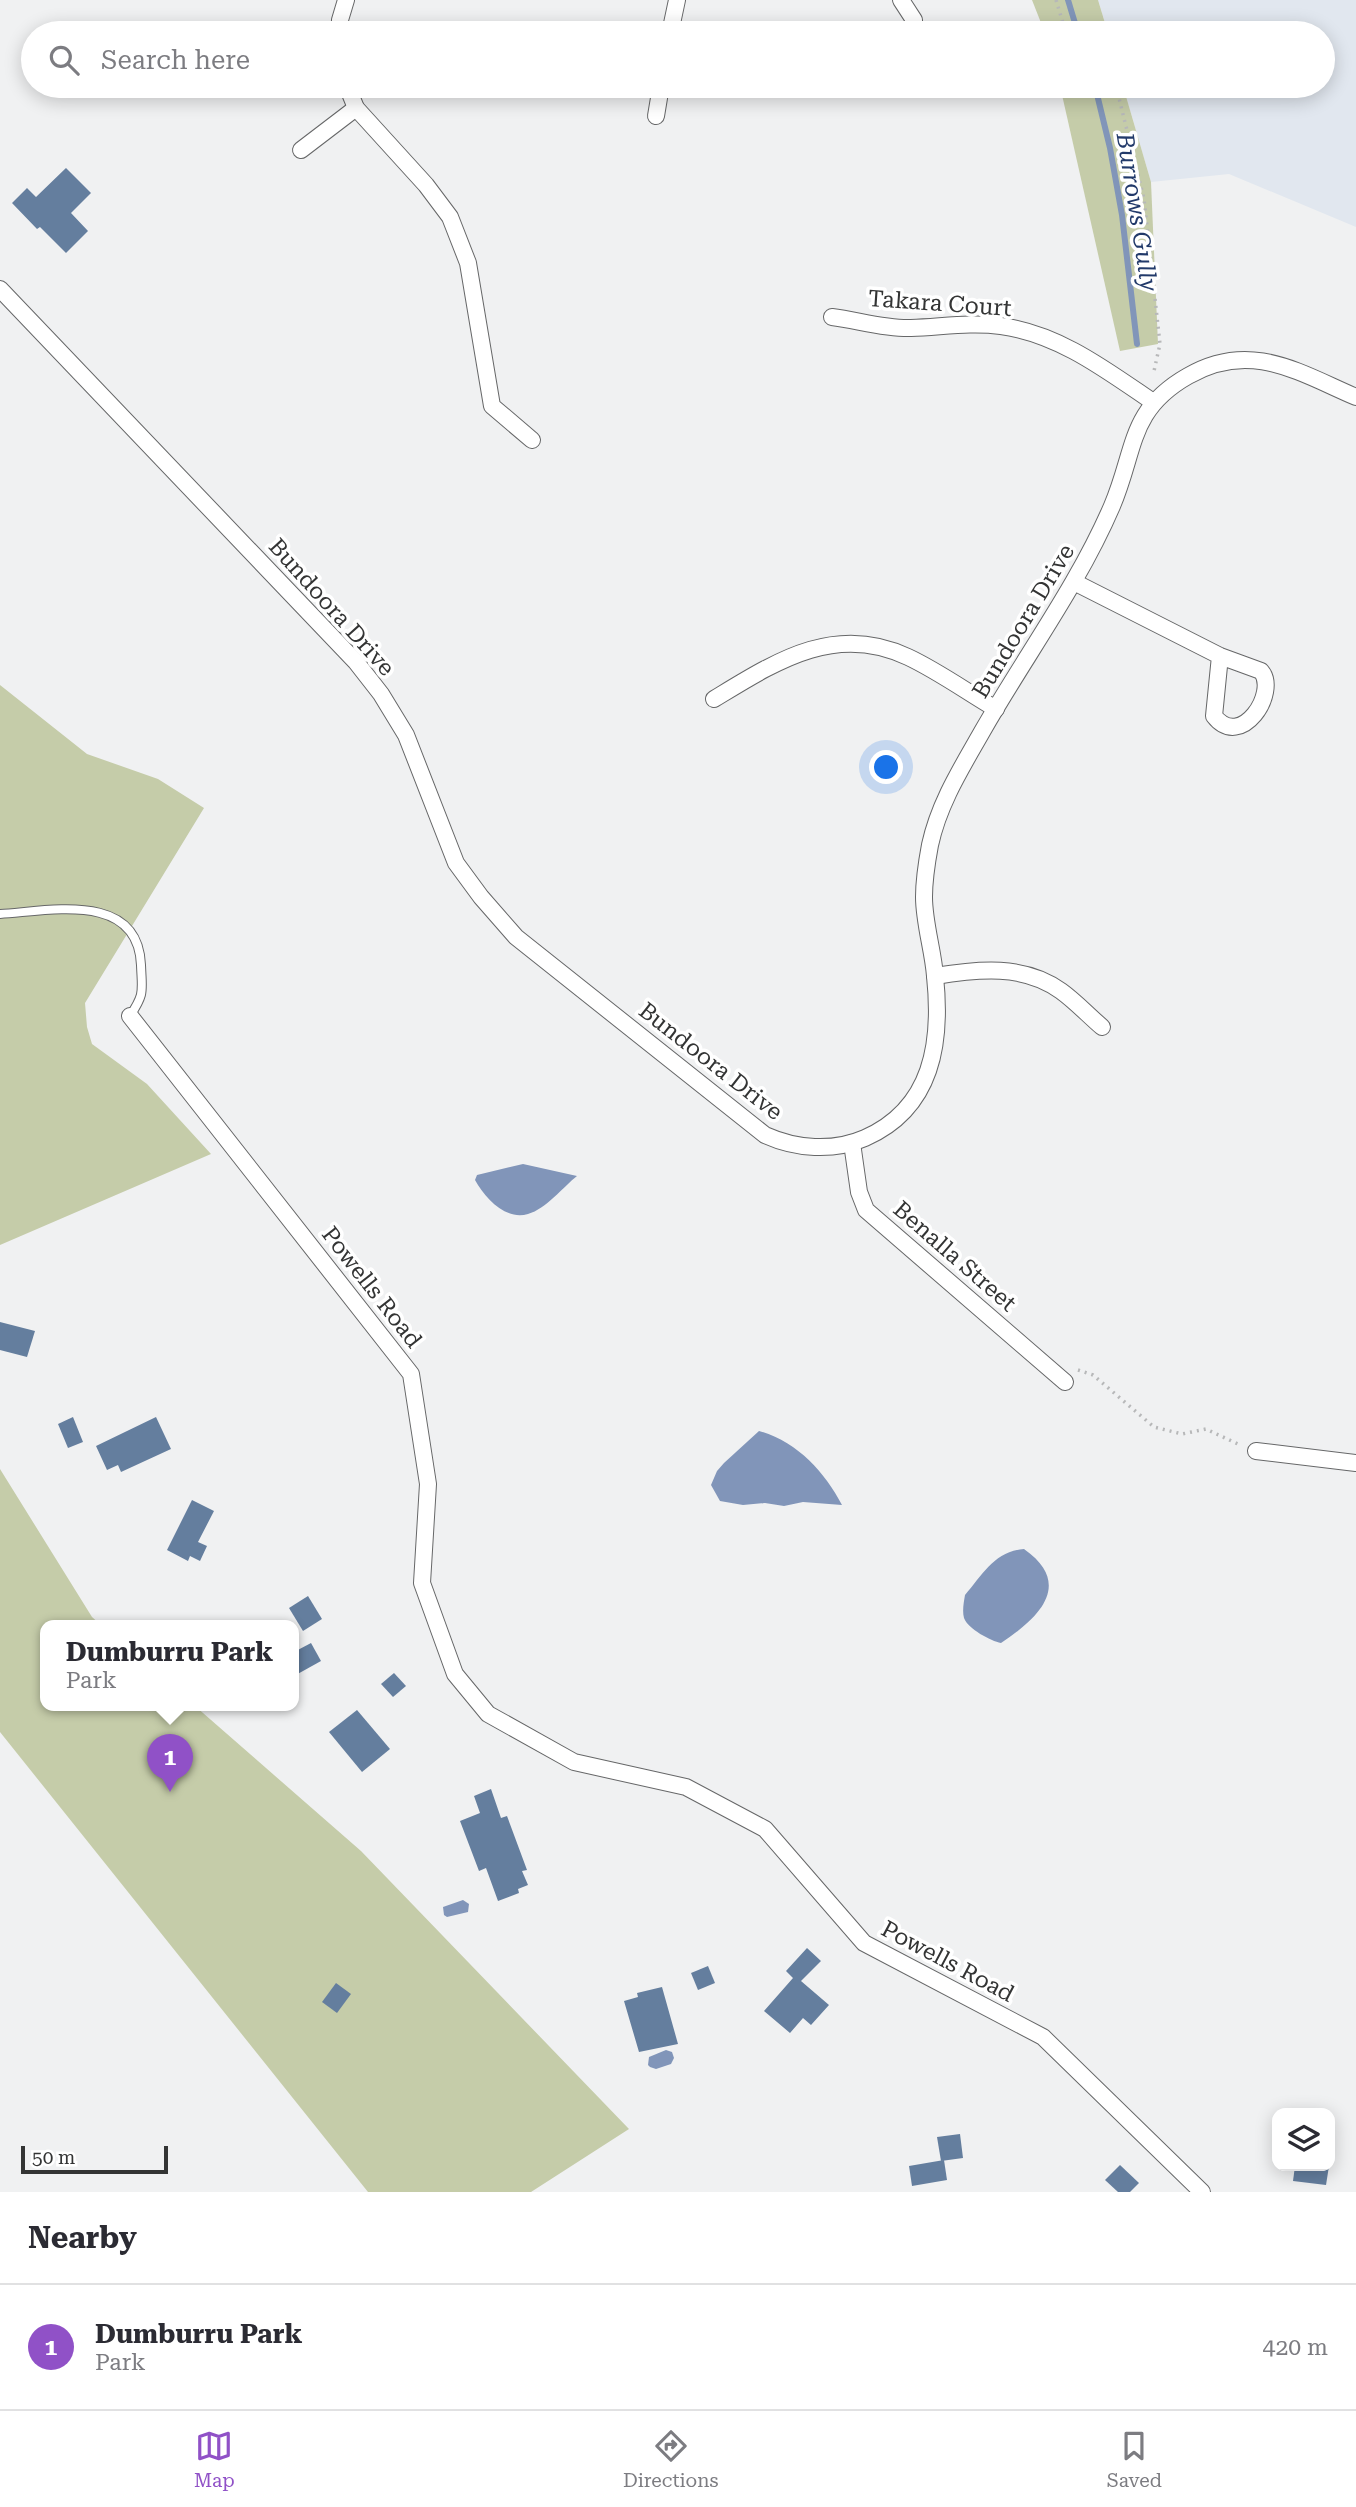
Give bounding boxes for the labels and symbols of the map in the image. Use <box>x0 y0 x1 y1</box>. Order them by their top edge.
water label: Burrows Gully <box>1111 130 1163 294</box>
street label: Takara Court <box>867 285 1013 322</box>
street label: Bundoora Drive <box>263 533 400 681</box>
street label: Bundoora Drive <box>967 539 1080 703</box>
your location <box>869 750 903 784</box>
street label: Bundoora Drive <box>633 997 788 1126</box>
street label: Benalla Street <box>888 1196 1022 1317</box>
street label: Powells Road <box>316 1221 427 1353</box>
pin: 1 <box>147 1734 193 1792</box>
street label: Powells Road <box>877 1915 1019 2008</box>
scale bar <box>21 2143 168 2175</box>

